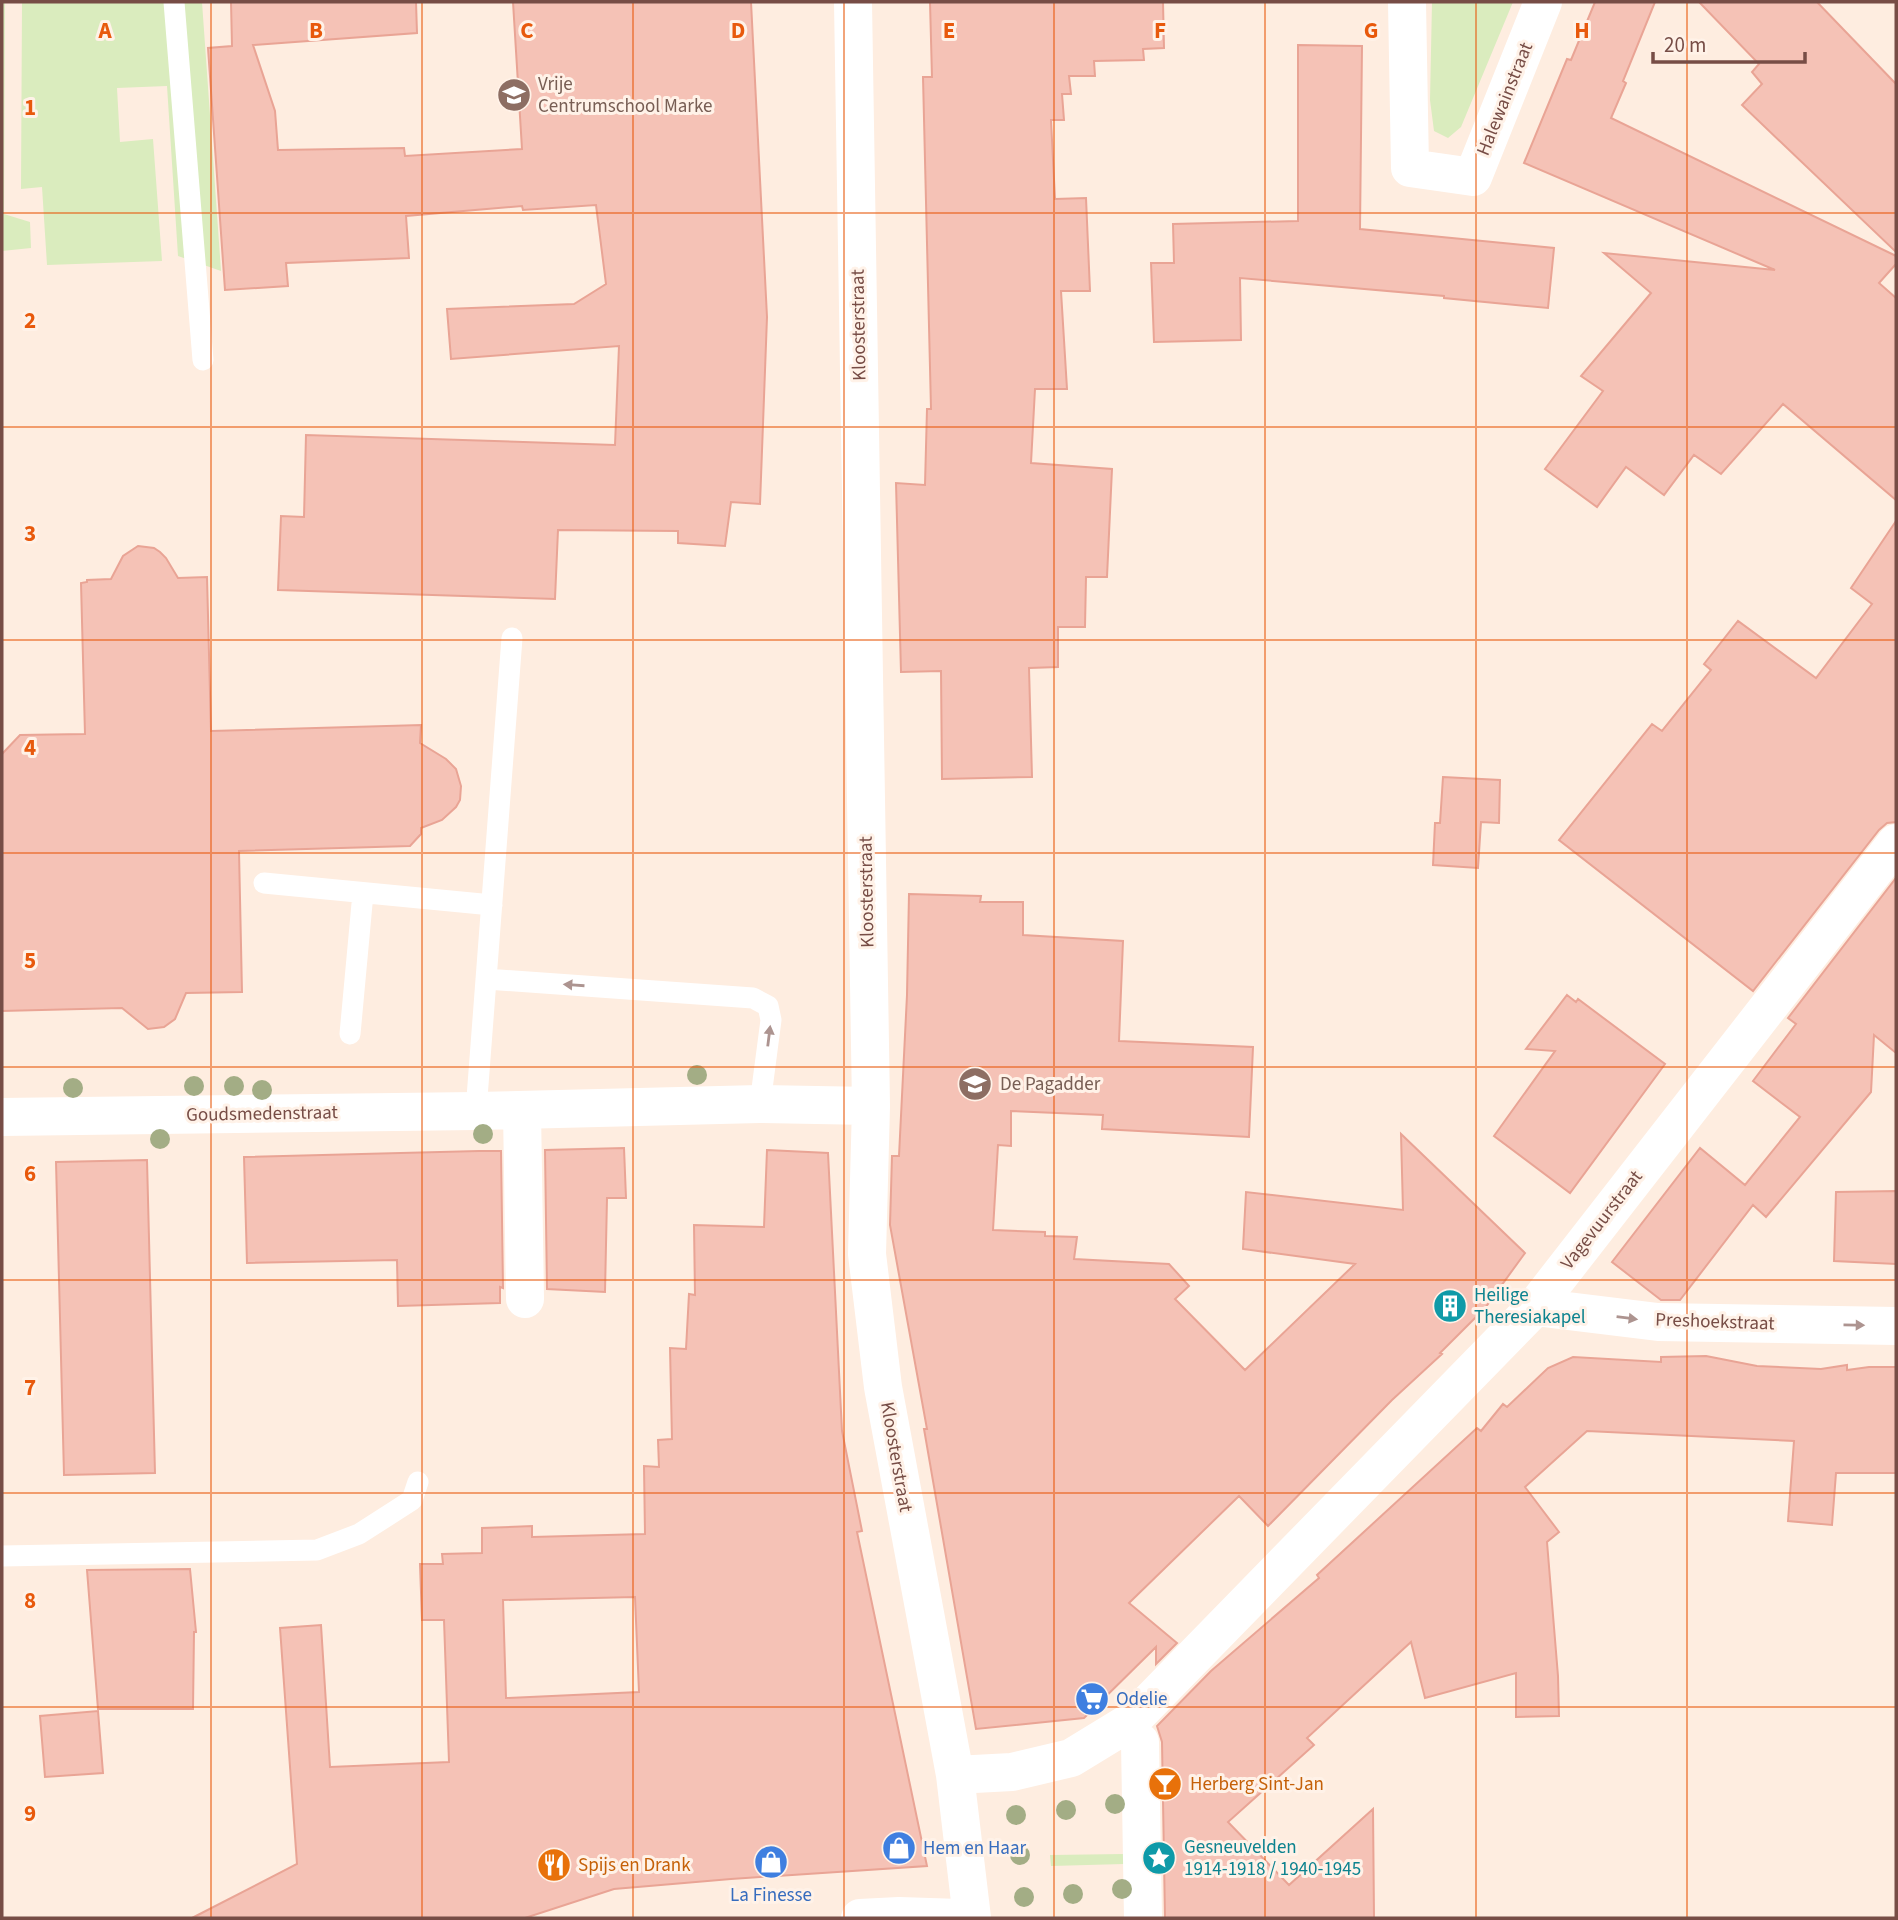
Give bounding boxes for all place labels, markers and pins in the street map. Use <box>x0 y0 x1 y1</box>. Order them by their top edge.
place label: Vrije Centrumschool Marke <box>538 71 712 120</box>
school or university icon: Vrije Centrumschool Marke <box>495 76 533 114</box>
school or university icon: De Pagadder <box>956 1065 994 1103</box>
place label: De Pagadder <box>1000 1071 1101 1098</box>
place label: Heilige Theresiakapel <box>1474 1282 1586 1331</box>
building icon: Heilige Theresiakapel <box>1431 1287 1469 1325</box>
supermarket icon: Odelie <box>1073 1680 1111 1718</box>
place label: Odelie <box>1116 1686 1168 1713</box>
bar icon: Herberg Sint-Jan <box>1146 1765 1184 1803</box>
place label: Herberg Sint-Jan <box>1190 1771 1324 1798</box>
shop icon: Hem en Haar <box>880 1829 918 1867</box>
place label: Gesneuvelden 1914-1918 / 1940-1945 <box>1184 1834 1361 1883</box>
place label: Hem en Haar <box>923 1835 1027 1862</box>
place icon: Gesneuvelden 1914-1918 / 1940-1945 <box>1140 1839 1178 1877</box>
shop icon: La Finesse <box>752 1843 790 1881</box>
restaurant icon: Spijs en Drank <box>535 1846 573 1884</box>
place label: Spijs en Drank <box>578 1852 691 1879</box>
place label: La Finesse <box>730 1882 812 1909</box>

